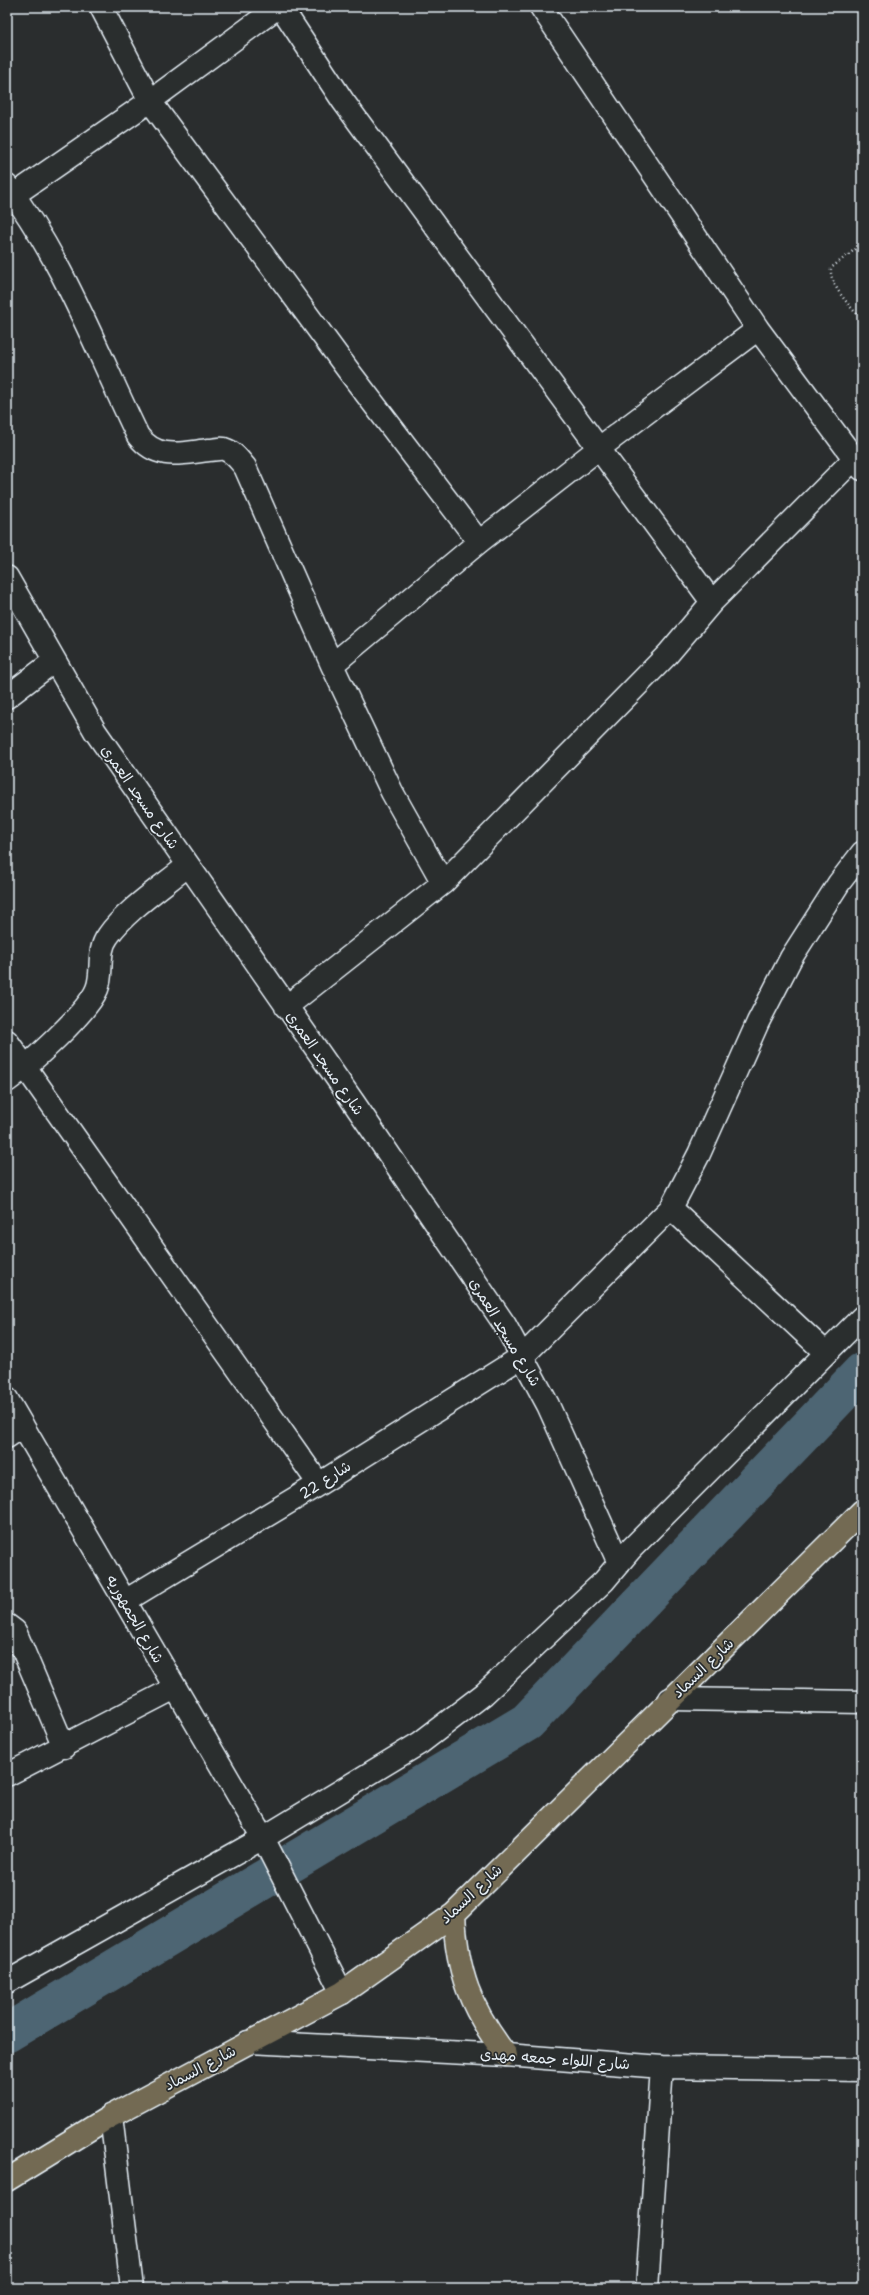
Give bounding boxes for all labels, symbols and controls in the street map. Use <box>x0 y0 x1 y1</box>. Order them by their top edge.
street label: شارع مسجد العمرى <box>96 741 184 853</box>
street label: شارع مسجد العمرى <box>281 1007 369 1119</box>
street label: شارع مسجد العمرى <box>465 1274 545 1390</box>
street label: شارع 22 <box>295 1456 355 1504</box>
street label: شارع الجمهوريه <box>102 1571 168 1667</box>
street label: شارع السماد <box>668 1634 738 1702</box>
street label: شارع السماد <box>435 1860 507 1928</box>
street label: شارع السماد <box>161 2041 239 2095</box>
street label: شارع اللواء جمعه مهدى <box>479 2044 631 2074</box>

